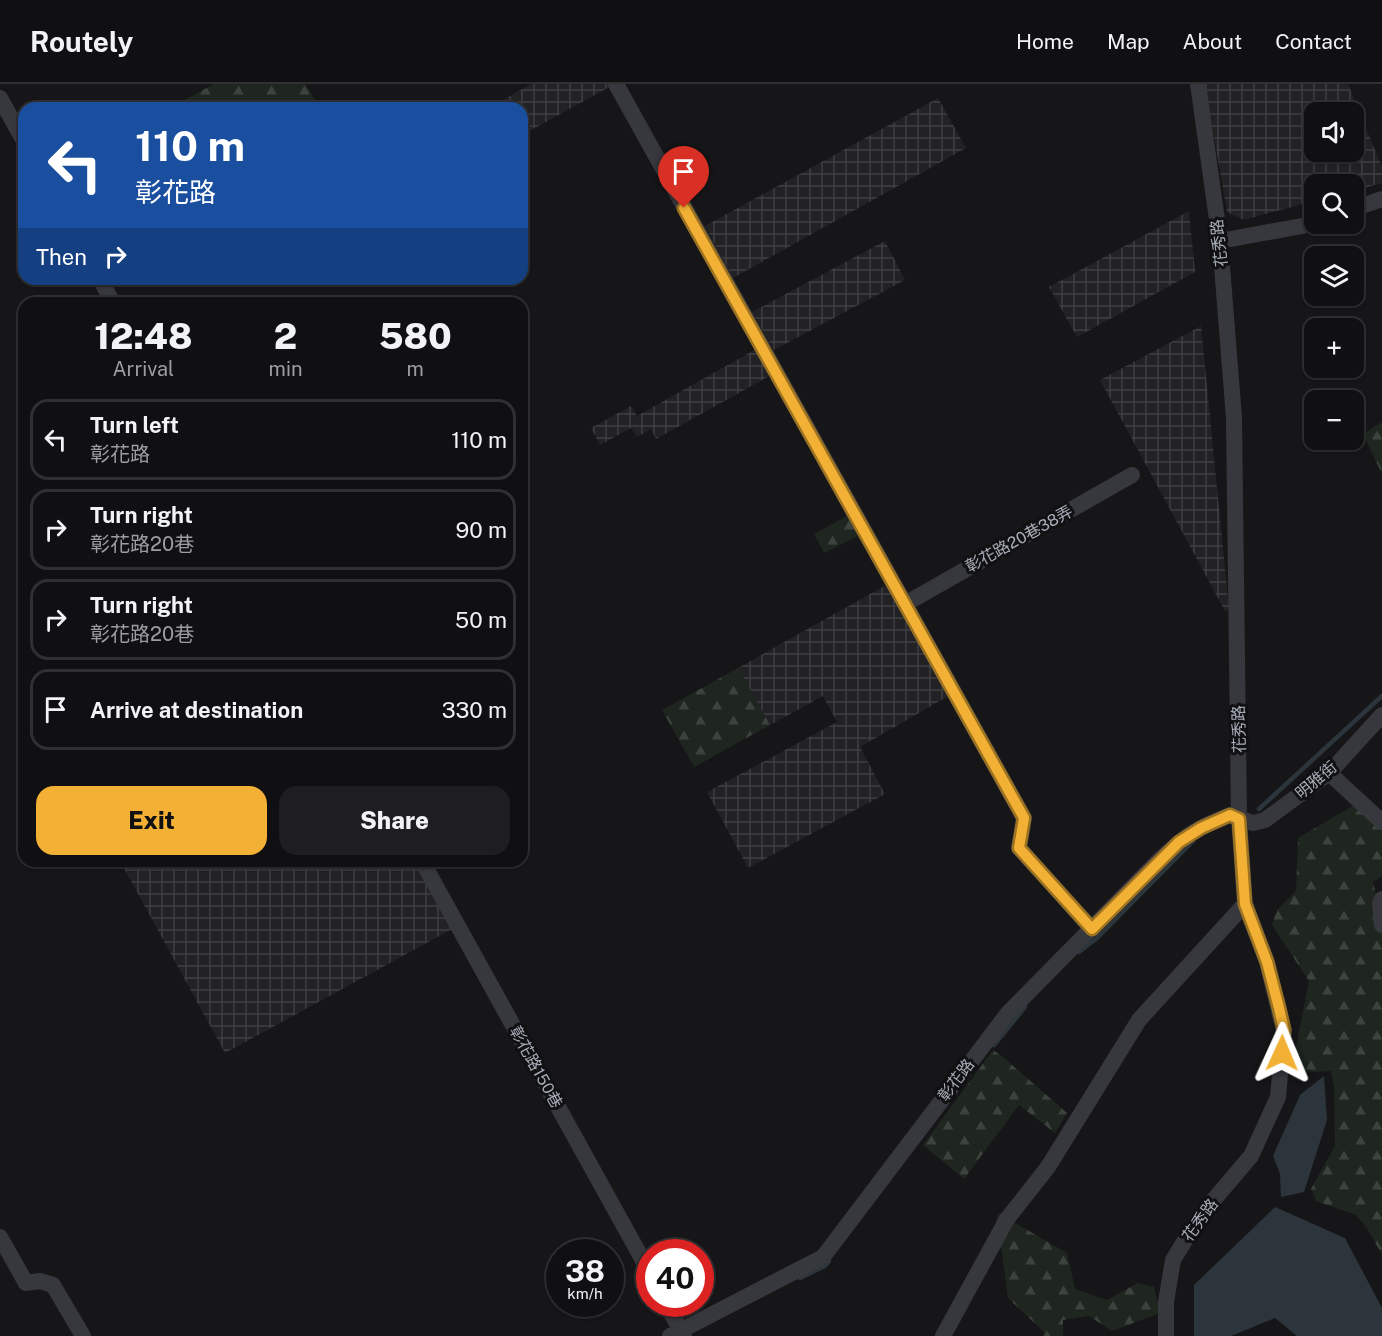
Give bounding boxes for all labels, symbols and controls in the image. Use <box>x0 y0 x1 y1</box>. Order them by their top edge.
text: Routely <box>30 25 133 58</box>
text: Home <box>1016 29 1074 54</box>
text: Map <box>1107 29 1150 54</box>
text: About <box>1183 29 1242 54</box>
text: Contact <box>1275 29 1352 54</box>
map controls <box>1304 102 1364 450</box>
button: sound <box>1304 102 1364 162</box>
text: 110 m <box>135 121 245 170</box>
icon: left <box>36 126 114 204</box>
pin <box>658 146 709 208</box>
icon: arrive <box>667 155 700 188</box>
button: search <box>1304 174 1364 234</box>
text: 彰花路 <box>135 176 216 208</box>
street label: 花秀路 <box>1207 218 1231 268</box>
icon: right <box>99 240 132 273</box>
text: Then <box>36 244 87 270</box>
button: layers <box>1304 246 1364 306</box>
text: 12:48 <box>94 315 192 357</box>
text: 2 <box>274 315 297 357</box>
text: 580 <box>379 315 452 357</box>
button: + <box>1304 318 1364 378</box>
text: Arrival <box>112 357 174 381</box>
text: min <box>269 357 303 381</box>
text: m <box>407 357 424 381</box>
button: − <box>1304 390 1364 450</box>
text: Turn left <box>90 412 179 438</box>
icon: left <box>39 423 72 456</box>
text: 110 m <box>451 427 507 453</box>
text: 彰花路 <box>90 442 150 466</box>
text: Turn right <box>90 502 193 528</box>
street label: 彰花路20巷38弄 <box>962 502 1076 576</box>
icon: right <box>39 513 72 546</box>
text: 90 m <box>456 517 507 543</box>
text: 彰花路20巷 <box>90 532 194 556</box>
text: Turn right <box>90 592 193 618</box>
icon: right <box>39 603 72 636</box>
text: 50 m <box>455 607 507 633</box>
text: 彰花路20巷 <box>90 622 194 646</box>
icon: arrive <box>39 693 72 726</box>
text: Arrive at destination <box>90 697 303 723</box>
text: 330 m <box>442 697 507 723</box>
street label: 花秀路 <box>1229 705 1249 753</box>
street label: 明雅街 <box>1292 757 1340 803</box>
button: Exit <box>36 786 267 855</box>
button: Share <box>279 786 510 855</box>
position arrow <box>1250 1021 1314 1085</box>
street label: 彰花路150巷 <box>506 1023 566 1111</box>
street label: 彰花路 <box>934 1055 978 1105</box>
street label: 花秀路 <box>1178 1195 1222 1245</box>
speed limit sign: 40 <box>636 1239 714 1317</box>
text: 38 <box>565 1253 605 1289</box>
text: km/h <box>567 1285 603 1302</box>

